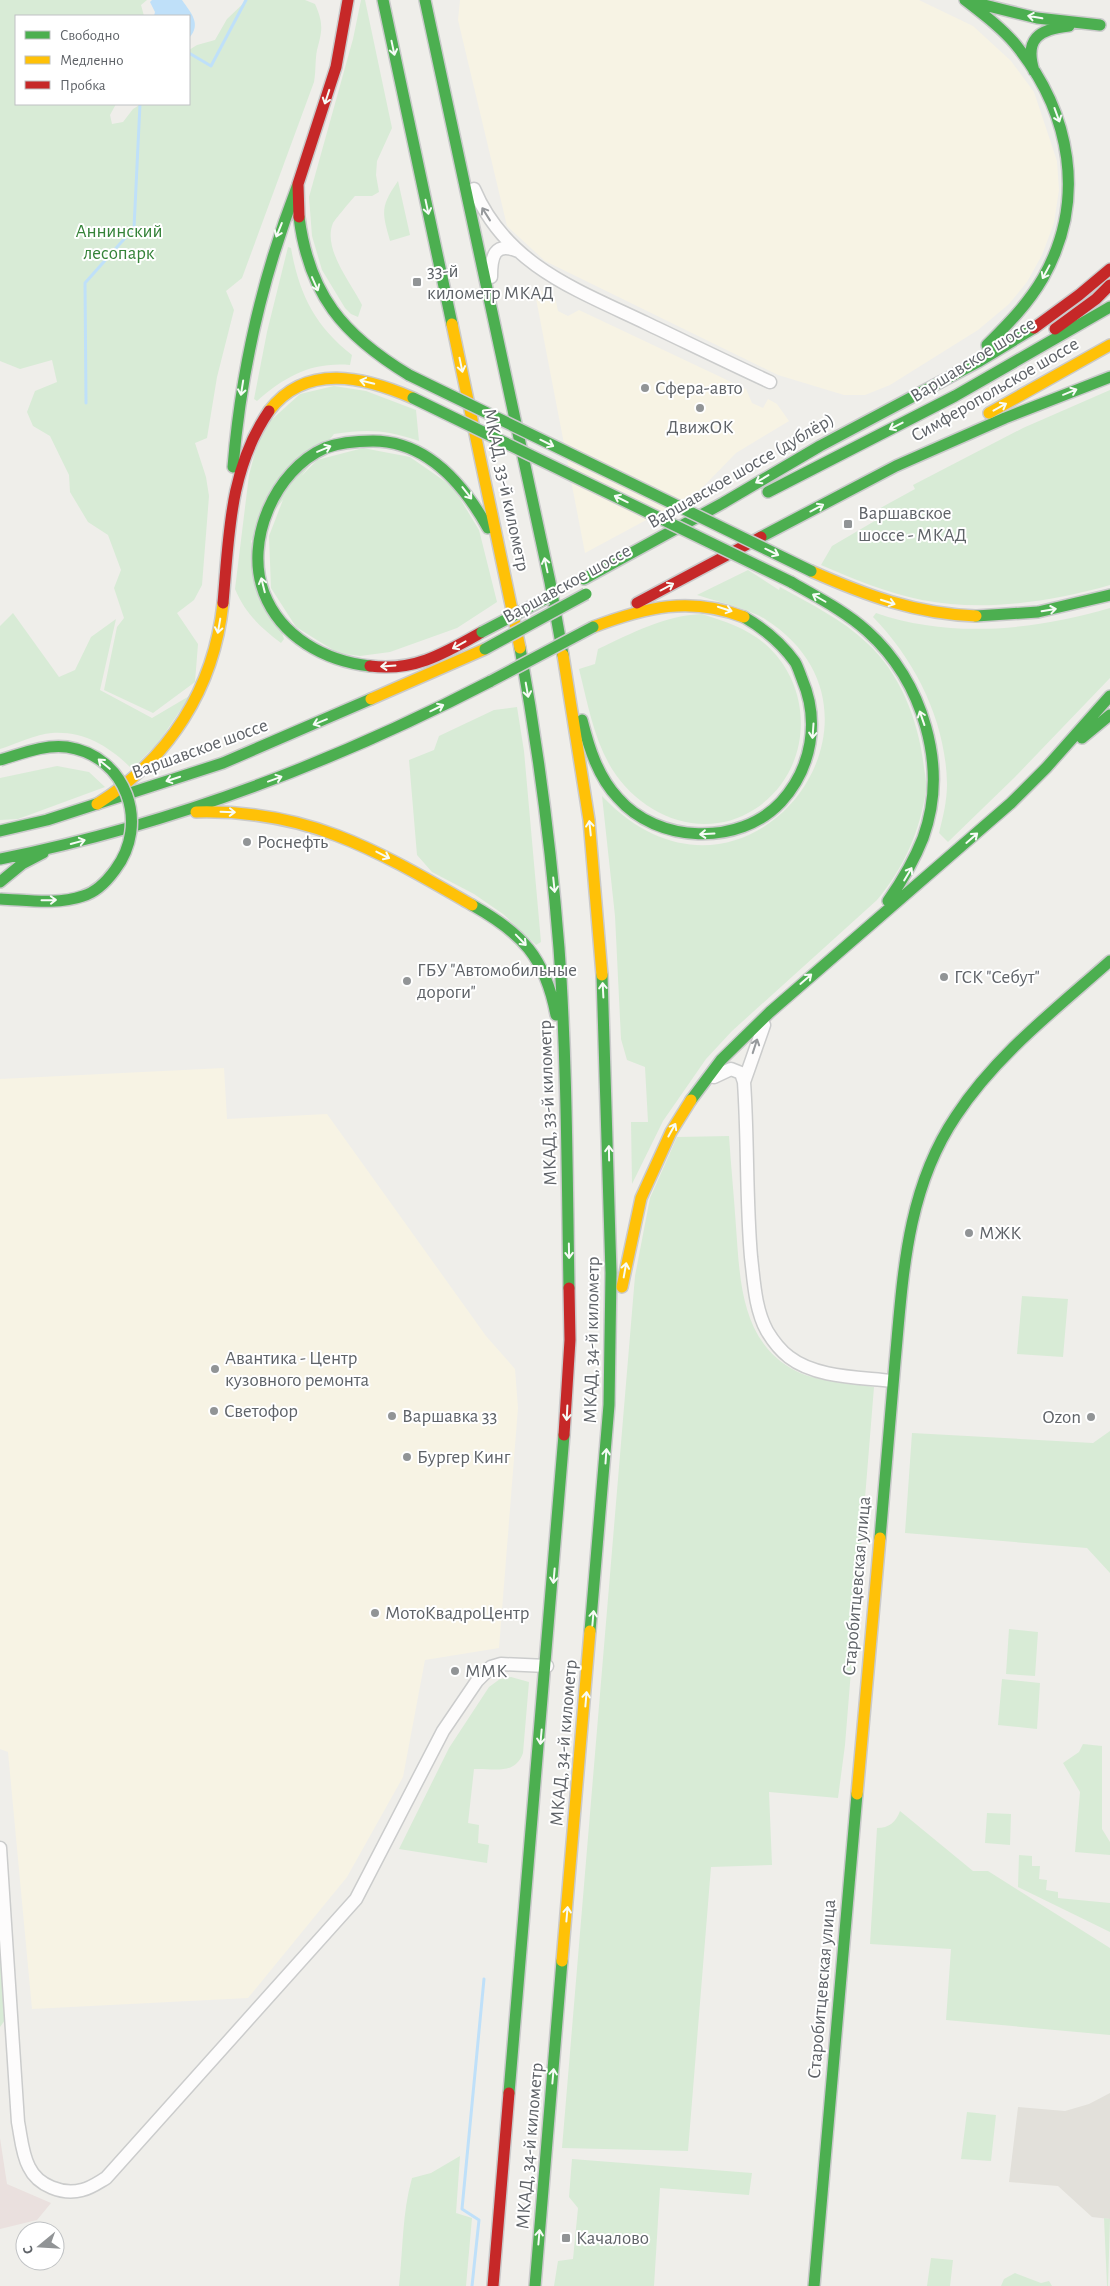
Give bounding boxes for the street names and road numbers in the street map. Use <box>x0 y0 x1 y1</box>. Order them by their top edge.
street label: Варшавское шоссе <box>907 314 1039 406</box>
street label: Симферопольское шоссе <box>908 334 1082 446</box>
street label: МКАД, 33-й километр <box>479 407 533 573</box>
street label: Варшавское шоссе (дублёр) <box>645 410 837 532</box>
street label: Варшавское шоссе <box>500 541 634 627</box>
street label: Варшавское шоссе <box>129 716 271 782</box>
street label: МКАД, 33-й километр <box>536 1020 560 1186</box>
street label: МКАД, 34-й километр <box>581 1256 603 1424</box>
street label: Старобитцевская улица <box>840 1495 874 1676</box>
street label: МКАД, 34-й километр <box>547 1659 581 1827</box>
street label: Старобитцевская улица <box>805 1898 839 2079</box>
street label: МКАД, 34-й километр <box>513 2062 547 2230</box>

